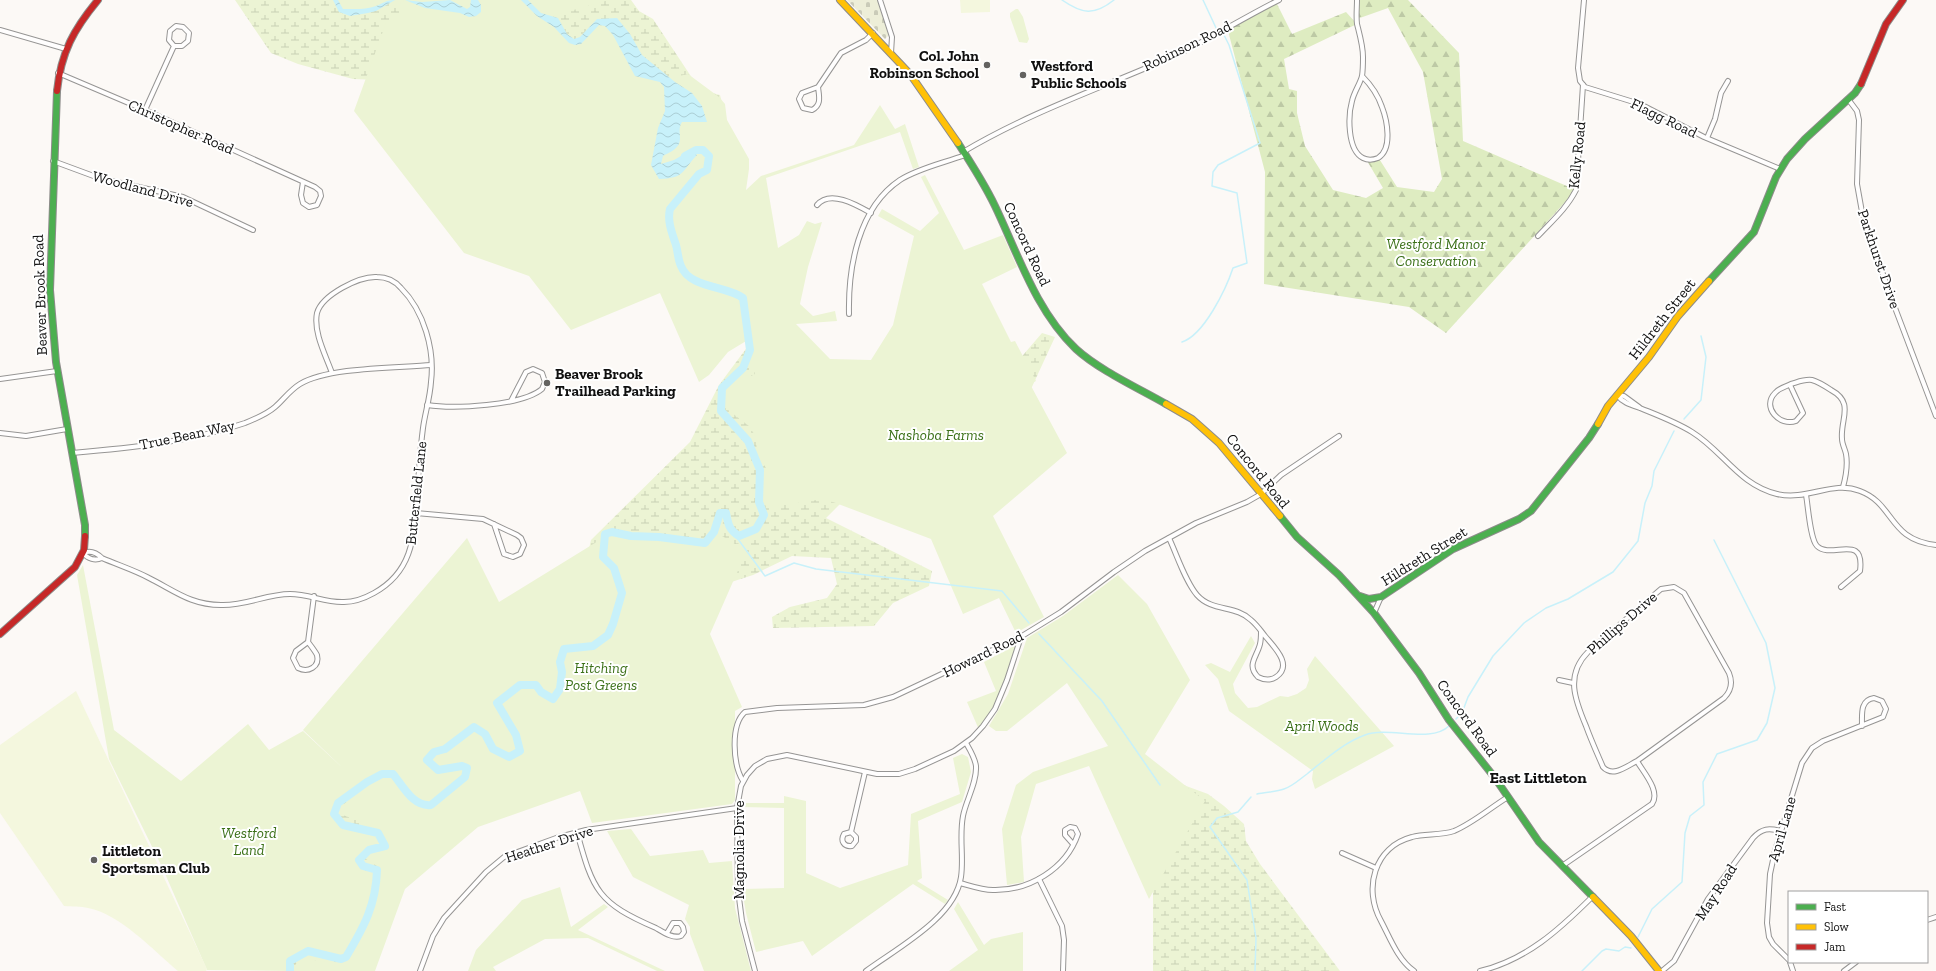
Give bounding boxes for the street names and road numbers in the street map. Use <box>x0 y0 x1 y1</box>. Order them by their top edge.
street label: Robinson Road <box>1140 17 1235 75</box>
street label: Flagg Road <box>1628 94 1701 142</box>
street label: Christopher Road <box>125 96 237 159</box>
street label: Kelly Road <box>1565 120 1590 189</box>
street label: Woodland Drive <box>91 167 195 211</box>
street label: Concord Road <box>1000 199 1055 290</box>
street label: Parkhurst Drive <box>1854 207 1904 311</box>
street label: Beaver Brook Road <box>29 233 51 356</box>
street label: Hildreth Street <box>1625 275 1699 363</box>
street label: True Bean Way <box>138 416 237 454</box>
street label: Concord Road <box>1222 430 1294 513</box>
street label: Butterfield Lane <box>402 440 430 546</box>
street label: Hildreth Street <box>1378 522 1471 590</box>
street label: Phillips Drive <box>1583 588 1661 658</box>
street label: Howard Road <box>940 626 1027 681</box>
street label: Concord Road <box>1433 676 1501 761</box>
street label: April Lane <box>1764 794 1800 864</box>
street label: Magnolia Drive <box>730 801 748 900</box>
street label: Heather Drive <box>503 821 595 867</box>
street label: May Road <box>1691 860 1741 923</box>

